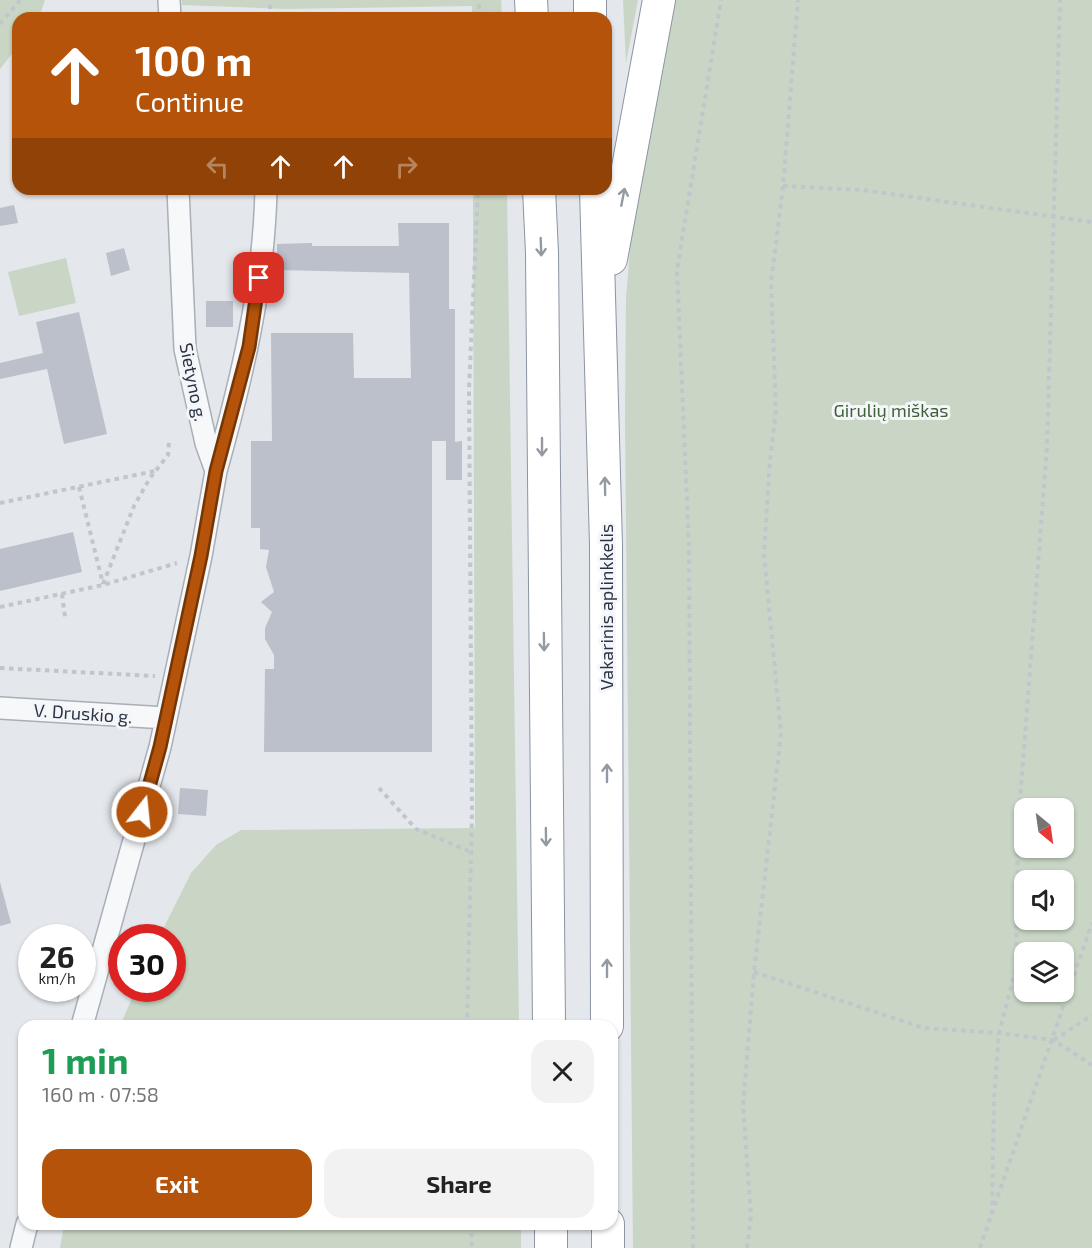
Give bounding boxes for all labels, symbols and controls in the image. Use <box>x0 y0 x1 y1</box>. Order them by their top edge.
text: 100 m <box>135 34 252 84</box>
icon: ahead <box>36 36 114 114</box>
text: Continue <box>135 85 244 117</box>
icon: left <box>201 150 234 183</box>
icon: ahead <box>264 150 297 183</box>
icon: ahead <box>327 150 360 183</box>
icon: right <box>390 150 423 183</box>
one-way arrow <box>618 187 629 207</box>
one-way arrow <box>536 237 547 257</box>
pin <box>233 252 284 303</box>
icon: arrive <box>242 261 275 294</box>
street label: Sietyno g. <box>176 341 212 423</box>
park label: Girulių miškas <box>834 399 948 421</box>
one-way arrow <box>537 437 548 457</box>
one-way arrow <box>599 477 610 497</box>
street label: Vakarinis aplinkkelis <box>595 524 617 690</box>
one-way arrow <box>538 632 550 652</box>
street label: V. Druskio g. <box>33 699 133 727</box>
one-way arrow <box>601 763 613 783</box>
position arrow <box>110 780 174 844</box>
north arrow <box>1014 798 1074 858</box>
map controls <box>1014 798 1074 1002</box>
one-way arrow <box>541 827 552 847</box>
button: sound <box>1014 870 1074 930</box>
speed limit sign: 30 <box>108 924 186 1002</box>
text: 26 <box>39 938 75 974</box>
button: layers <box>1014 942 1074 1002</box>
one-way arrow <box>601 958 613 978</box>
text: km/h <box>38 969 76 987</box>
text: 1 min <box>42 1038 129 1081</box>
button: close <box>531 1040 594 1103</box>
text: 160 m · 07:58 <box>42 1082 159 1106</box>
button: Exit <box>42 1149 312 1218</box>
button: Share <box>324 1149 594 1218</box>

